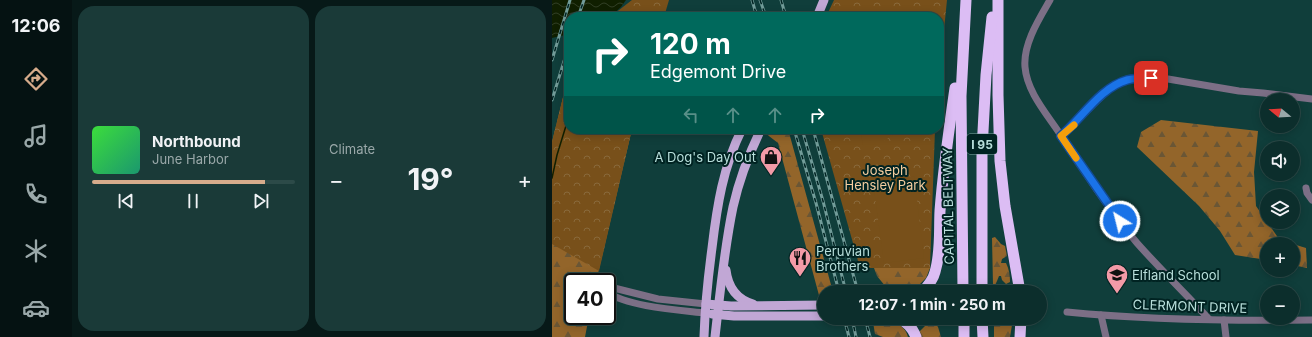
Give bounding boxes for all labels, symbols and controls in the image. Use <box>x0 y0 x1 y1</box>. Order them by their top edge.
text: 12:06 <box>12 15 60 36</box>
text: 120 m <box>650 27 731 61</box>
icon: right <box>584 28 636 80</box>
text: Edgemont Drive <box>650 61 786 82</box>
pin <box>1134 61 1168 95</box>
icon: directions <box>22 65 50 93</box>
icon: arrive <box>1140 67 1162 89</box>
north arrow <box>1260 93 1300 133</box>
map controls <box>1260 93 1300 325</box>
icon: left <box>680 104 702 126</box>
icon: ahead <box>722 104 744 126</box>
icon: ahead <box>764 104 786 126</box>
icon: right <box>806 104 828 126</box>
icon: music <box>22 122 50 150</box>
text: Northbound <box>152 132 241 151</box>
road number: I 95 <box>967 134 997 154</box>
text: Climate <box>329 141 375 157</box>
button: sound <box>1260 141 1300 181</box>
shop icon: A Dog's Day Out <box>758 144 784 177</box>
street label: CAPITAL BELTWAY <box>939 147 957 265</box>
place label: A Dog's Day Out <box>654 149 756 165</box>
text: June Harbor <box>152 151 229 167</box>
text: 19° <box>407 161 454 197</box>
park label: Joseph Hensley Park <box>844 162 926 193</box>
text: − <box>329 167 344 193</box>
text: + <box>517 167 532 193</box>
icon: phone <box>22 180 50 208</box>
button: layers <box>1260 189 1300 229</box>
icon: previous <box>115 190 137 212</box>
icon: pause <box>182 190 204 212</box>
icon: next <box>250 190 272 212</box>
position arrow <box>1099 200 1141 242</box>
icon: climate <box>22 237 50 265</box>
button: + <box>1260 237 1300 277</box>
place label: Peruvian Brothers <box>816 243 870 274</box>
restaurant icon: Peruvian Brothers <box>787 245 813 278</box>
school or university icon: Elfland School <box>1104 262 1130 295</box>
place label: Elfland School <box>1132 267 1220 283</box>
speed limit sign: 40 <box>564 273 616 325</box>
button: − <box>1260 285 1300 325</box>
icon: car <box>22 294 50 322</box>
text: 12:07 · 1 min · 250 m <box>858 295 1006 314</box>
street label: CLERMONT DRIVE <box>1132 296 1248 316</box>

